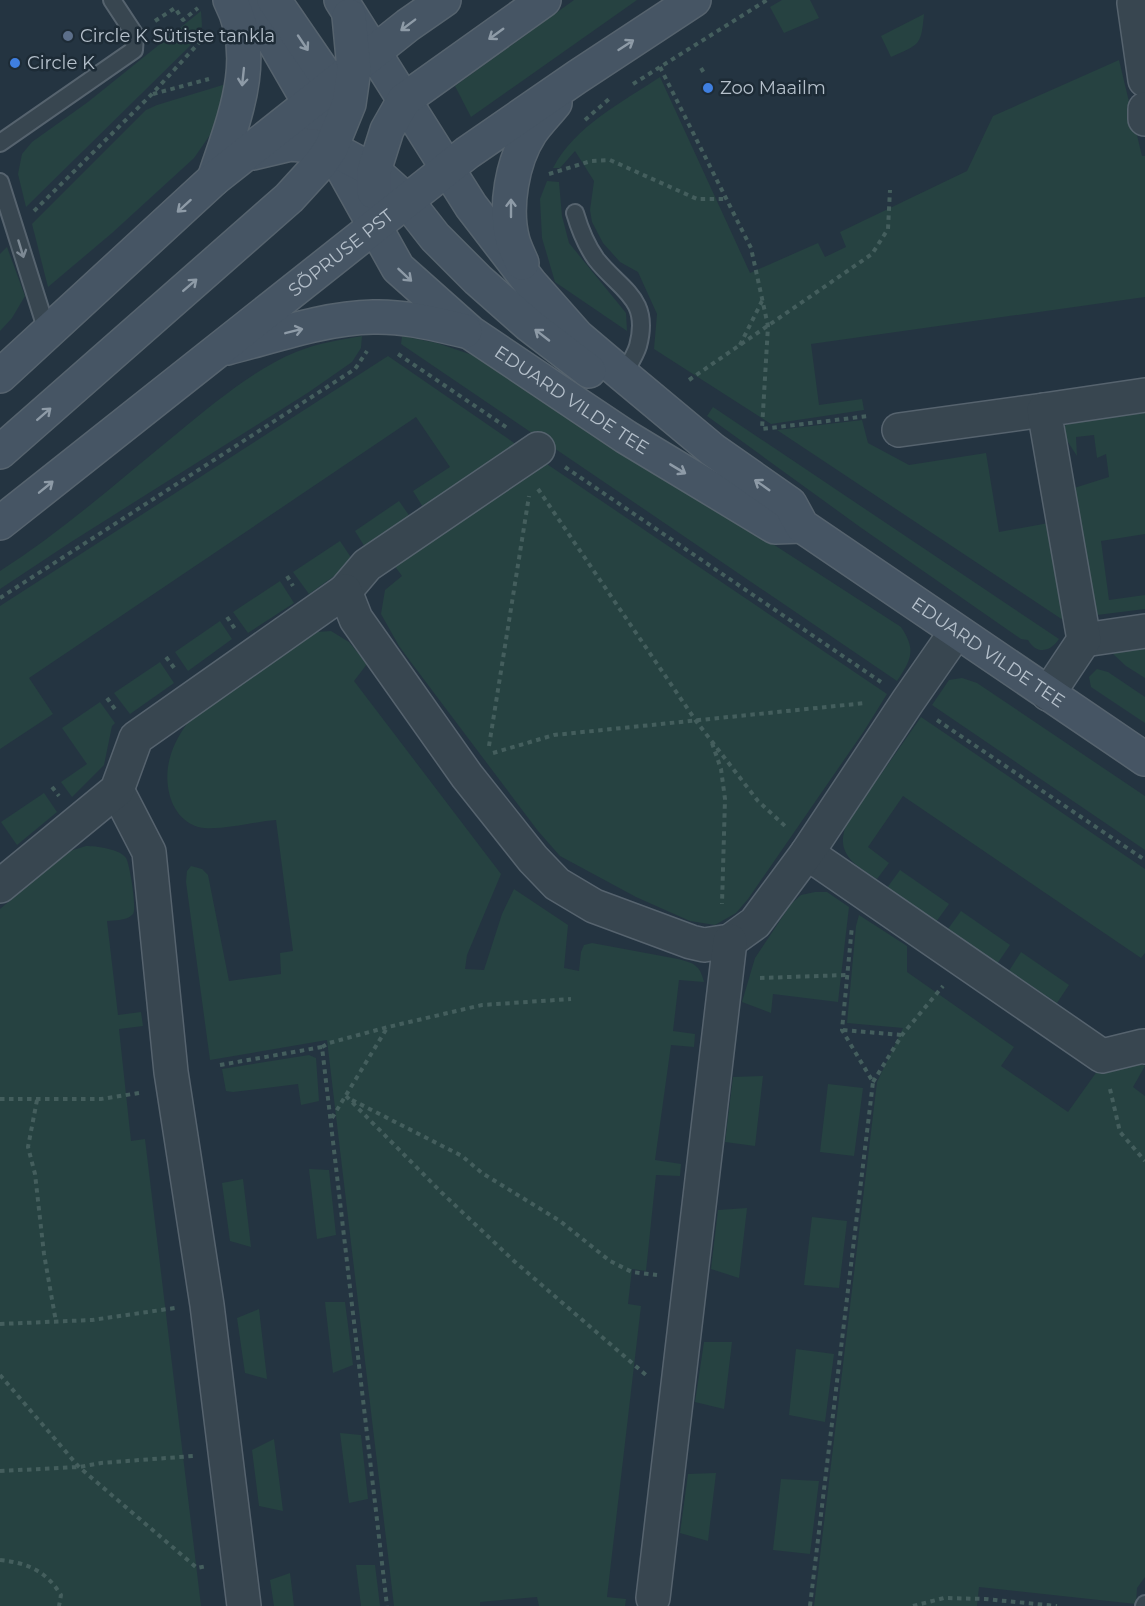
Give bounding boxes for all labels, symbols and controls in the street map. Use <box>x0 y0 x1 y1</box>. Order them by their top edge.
one-way arrow <box>401 19 417 32</box>
place label: Circle K Sütiste tankla <box>80 25 275 47</box>
one-way arrow <box>489 28 505 40</box>
marker: Circle K Sütiste tankla <box>61 29 75 43</box>
one-way arrow <box>298 34 310 51</box>
one-way arrow <box>617 38 634 50</box>
place label: Circle K <box>27 52 95 74</box>
marker: Circle K <box>8 56 22 70</box>
one-way arrow <box>237 66 248 86</box>
place label: Zoo Maailm <box>720 77 826 99</box>
marker: Zoo Maailm <box>701 81 715 95</box>
one-way arrow <box>505 198 517 218</box>
one-way arrow <box>177 199 192 213</box>
street label: SÕPRUSE PST <box>284 204 399 301</box>
one-way arrow <box>16 239 27 258</box>
one-way arrow <box>398 268 413 282</box>
one-way arrow <box>183 278 198 292</box>
one-way arrow <box>284 324 303 336</box>
one-way arrow <box>535 329 551 342</box>
street label: EDUARD VILDE TEE <box>490 341 653 459</box>
one-way arrow <box>36 407 52 420</box>
one-way arrow <box>669 463 686 475</box>
one-way arrow <box>755 479 771 491</box>
one-way arrow <box>37 481 53 494</box>
street label: EDUARD VILDE TEE <box>907 593 1069 712</box>

